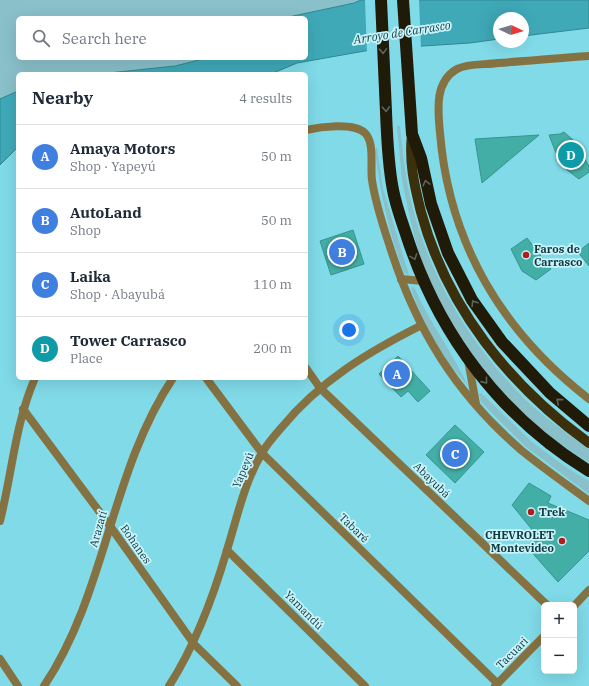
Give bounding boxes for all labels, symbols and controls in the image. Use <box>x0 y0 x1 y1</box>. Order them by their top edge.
north arrow <box>493 12 529 48</box>
search box <box>16 16 308 60</box>
water label: Arroyo de Carrasco <box>351 17 452 47</box>
icon: search <box>30 27 52 49</box>
text: Search here <box>62 29 147 48</box>
one-way arrow <box>379 48 387 54</box>
text: Nearby <box>32 87 93 109</box>
text: 4 results <box>239 90 292 107</box>
one-way arrow <box>382 106 390 112</box>
text: Amaya Motors <box>70 139 175 158</box>
pin: D <box>558 140 584 170</box>
text: A <box>40 148 50 165</box>
text: 50 m <box>261 148 292 165</box>
text: Shop · Yapeyú <box>70 158 156 175</box>
one-way arrow <box>422 180 431 187</box>
text: AutoLand <box>70 203 142 222</box>
text: B <box>40 212 50 229</box>
text: 50 m <box>261 212 292 229</box>
text: Shop <box>70 222 101 239</box>
pin: B <box>329 237 355 267</box>
place label: Faros de Carrasco <box>534 242 582 269</box>
marker: Faros de Carrasco <box>521 250 531 260</box>
one-way arrow <box>409 253 417 260</box>
text: Laika <box>70 267 111 286</box>
text: C <box>41 276 49 293</box>
text: 110 m <box>253 276 292 293</box>
text: Shop · Abayubá <box>70 286 165 303</box>
one-way arrow <box>472 300 479 307</box>
your location <box>339 320 359 340</box>
text: Tower Carrasco <box>70 331 186 350</box>
text: D <box>40 340 50 357</box>
text: 200 m <box>253 340 292 357</box>
text: Place <box>70 350 103 367</box>
pin: A <box>384 359 410 389</box>
one-way arrow <box>480 377 487 384</box>
one-way arrow <box>556 398 564 405</box>
pin: C <box>442 439 468 469</box>
street label: Yapeyú <box>229 450 257 490</box>
street label: Abayubá <box>411 459 453 501</box>
place label: Trek <box>539 505 565 519</box>
marker: Trek <box>526 507 536 517</box>
street label: Arazatí <box>86 509 110 549</box>
street label: Tabaré <box>336 510 372 546</box>
street label: Bohanes <box>117 522 155 566</box>
place label: CHEVROLET Montevideo <box>485 528 554 555</box>
marker: CHEVROLET Montevideo <box>557 536 567 546</box>
street label: Yamandú <box>282 588 326 632</box>
map controls <box>541 602 577 674</box>
button: + <box>541 602 577 638</box>
street label: Tacuari <box>493 634 531 672</box>
button: − <box>541 638 577 674</box>

